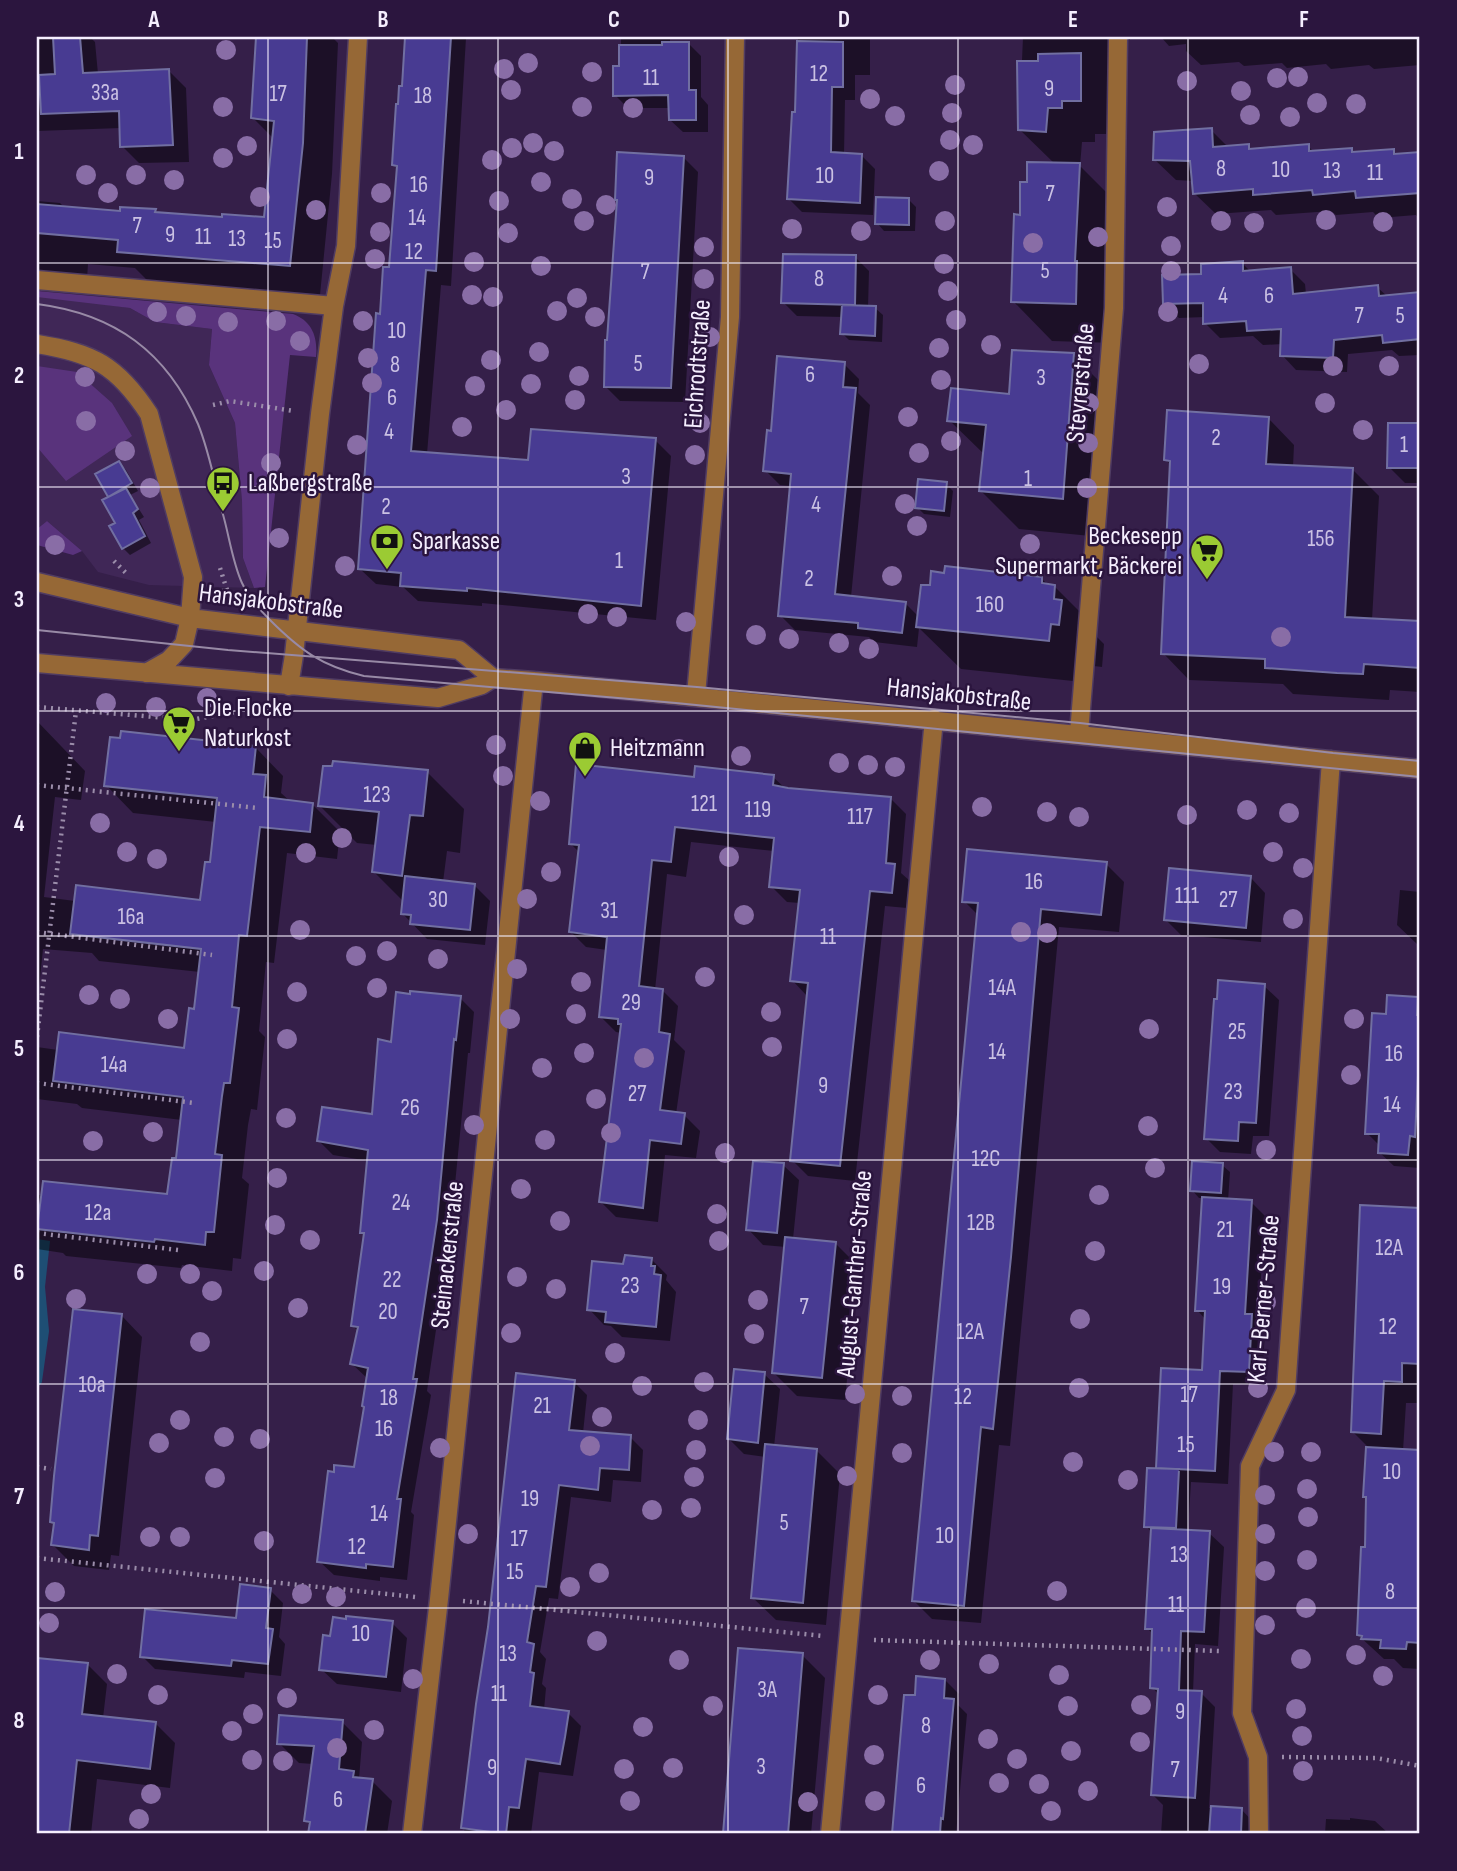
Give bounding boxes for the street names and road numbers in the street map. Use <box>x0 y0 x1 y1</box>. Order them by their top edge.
street label: Eichrodtstraße <box>678 298 718 430</box>
street label: Steyrerstraße <box>1060 322 1102 444</box>
street label: Hansjakobstraße <box>197 578 345 626</box>
street label: Hansjakobstraße <box>885 672 1033 718</box>
street label: August-Ganther-Straße <box>830 1169 880 1380</box>
street label: Steinackerstraße <box>425 1180 471 1330</box>
street label: Karl-Berner-Straße <box>1241 1214 1287 1384</box>

